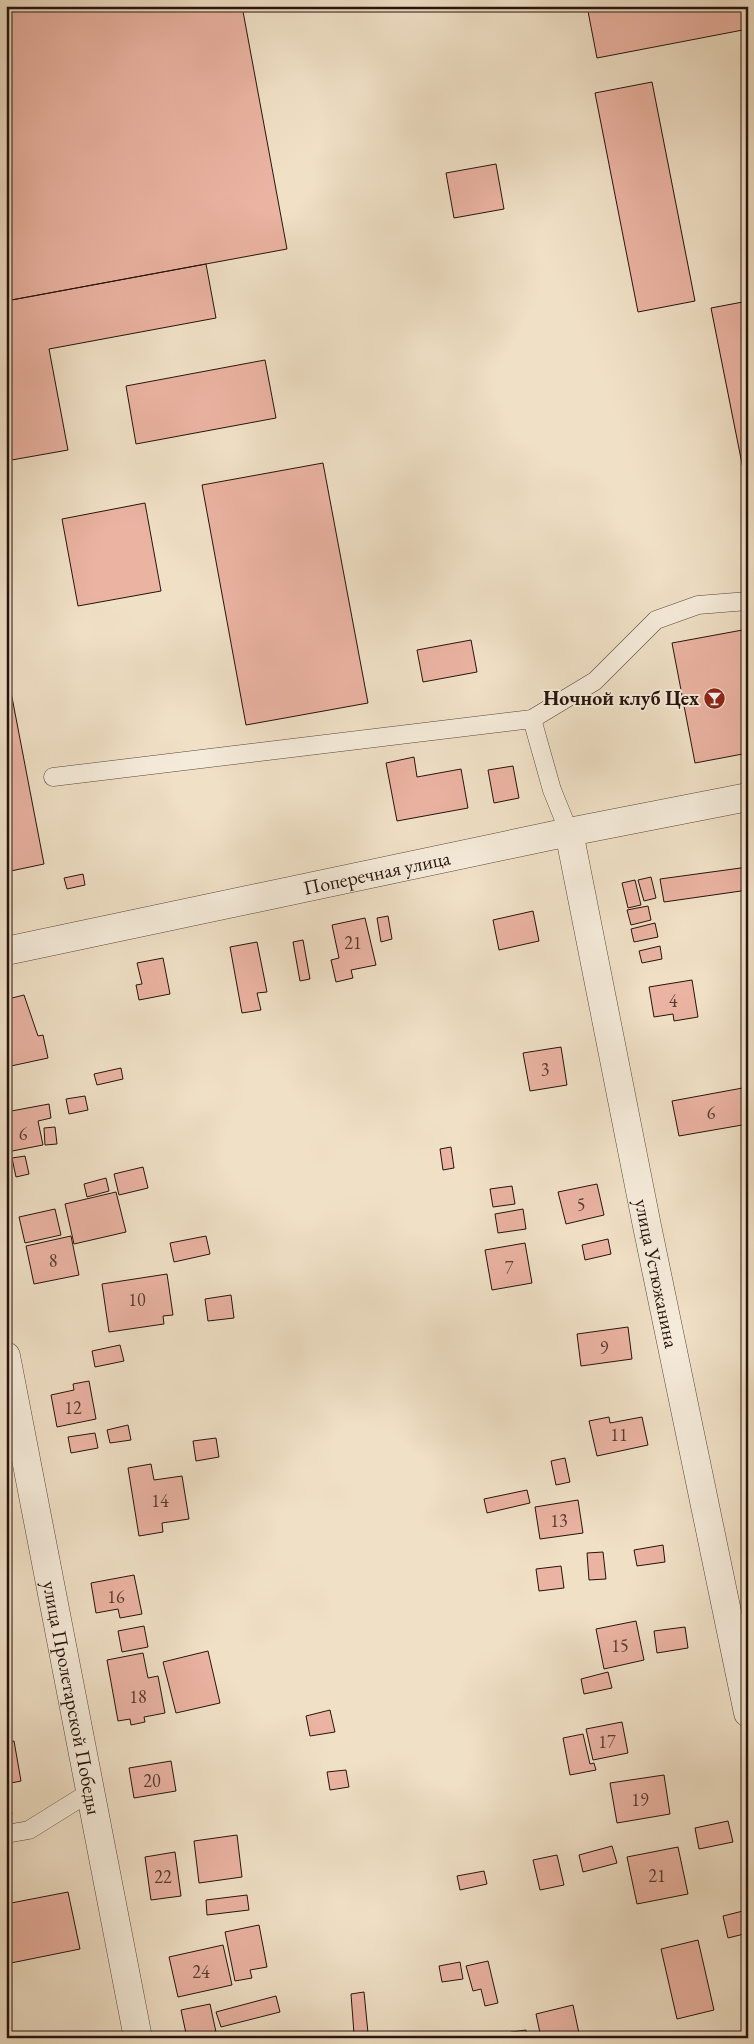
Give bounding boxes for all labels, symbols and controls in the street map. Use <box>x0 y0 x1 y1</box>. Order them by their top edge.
place label: Ночной клуб Цех <box>543 685 699 711</box>
bar icon: Ночной клуб Цех <box>703 686 727 710</box>
street label: Поперечная улица <box>301 844 453 901</box>
house number: 21 <box>344 931 362 954</box>
house number: 4 <box>669 989 678 1012</box>
house number: 3 <box>541 1058 549 1081</box>
house number: 6 <box>707 1101 716 1124</box>
house number: 6 <box>19 1122 28 1145</box>
house number: 5 <box>577 1193 585 1216</box>
street label: улица Устюжанина <box>629 1197 685 1350</box>
house number: 8 <box>49 1249 57 1272</box>
house number: 7 <box>505 1256 514 1279</box>
house number: 10 <box>128 1288 146 1311</box>
house number: 9 <box>600 1336 609 1359</box>
house number: 12 <box>64 1396 82 1419</box>
house number: 11 <box>610 1423 628 1446</box>
house number: 14 <box>151 1489 169 1512</box>
house number: 13 <box>550 1509 568 1532</box>
street label: улица Пролетарской Победы <box>37 1579 107 1817</box>
house number: 16 <box>107 1585 125 1608</box>
house number: 15 <box>611 1634 629 1657</box>
house number: 18 <box>129 1685 147 1708</box>
house number: 17 <box>598 1730 616 1753</box>
house number: 20 <box>143 1769 161 1792</box>
house number: 19 <box>631 1788 649 1811</box>
house number: 21 <box>648 1864 666 1887</box>
house number: 22 <box>154 1865 172 1888</box>
house number: 24 <box>192 1960 210 1983</box>

